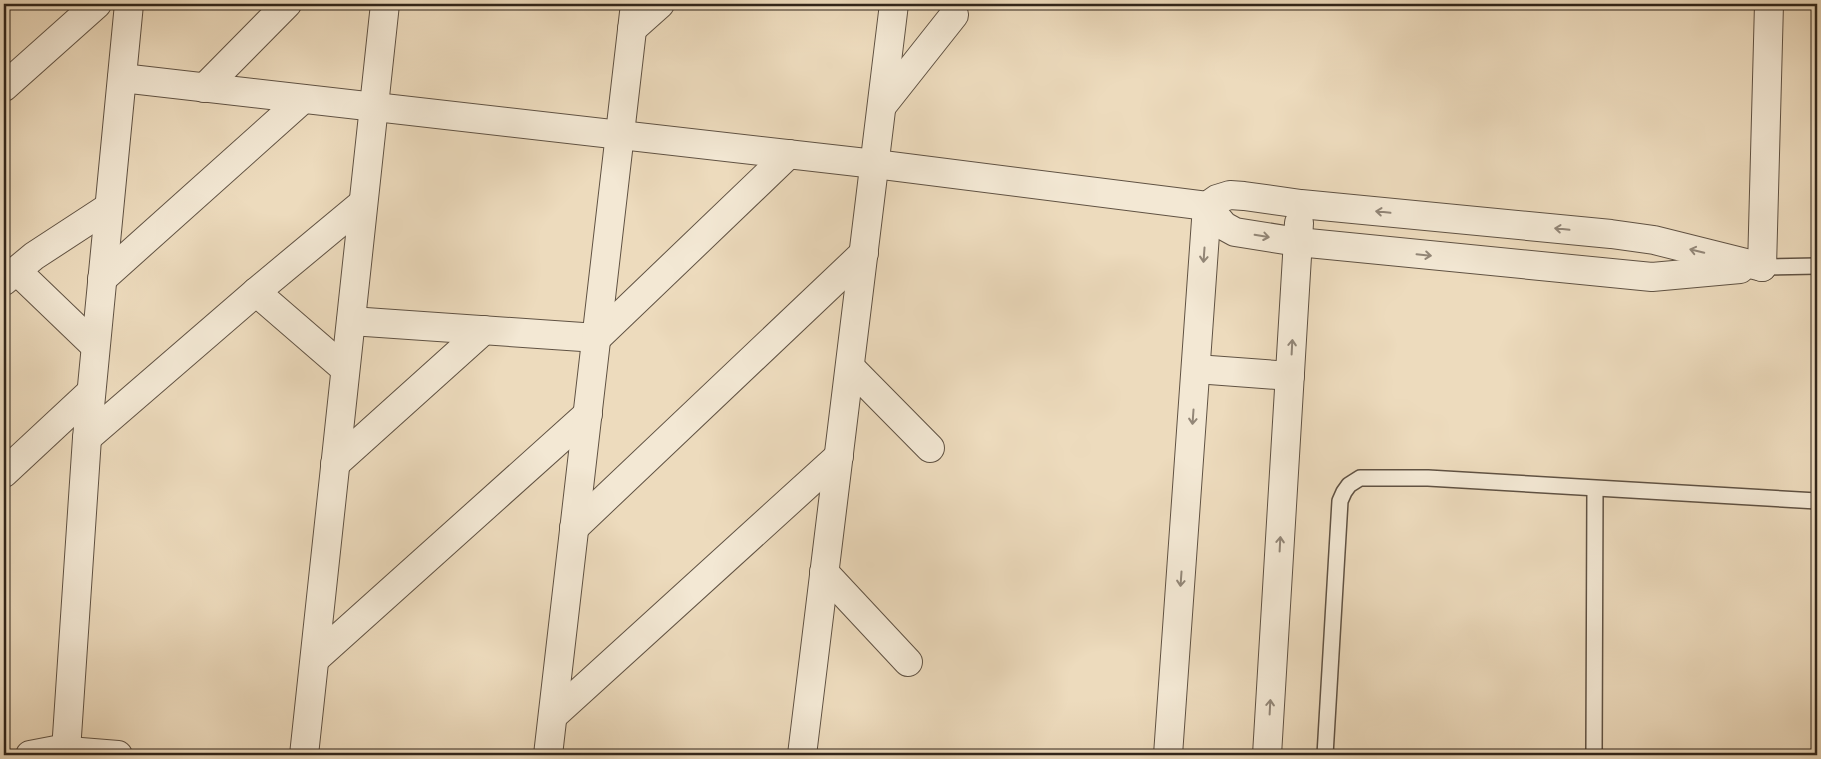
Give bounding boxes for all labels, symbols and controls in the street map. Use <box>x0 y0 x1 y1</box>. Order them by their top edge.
one-way arrow <box>1376 207 1392 217</box>
one-way arrow <box>1555 224 1571 234</box>
one-way arrow <box>1254 232 1270 242</box>
one-way arrow <box>1690 246 1706 255</box>
one-way arrow <box>1199 247 1208 263</box>
one-way arrow <box>1415 250 1431 259</box>
one-way arrow <box>1287 340 1296 356</box>
one-way arrow <box>1188 409 1197 425</box>
one-way arrow <box>1275 537 1284 553</box>
one-way arrow <box>1176 571 1186 587</box>
one-way arrow <box>1265 699 1274 715</box>

